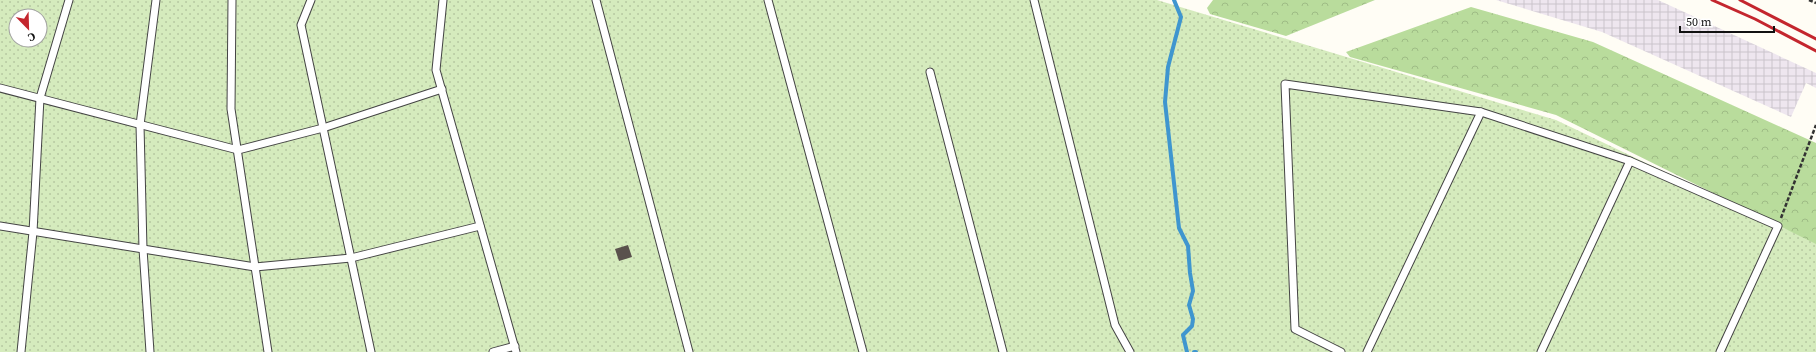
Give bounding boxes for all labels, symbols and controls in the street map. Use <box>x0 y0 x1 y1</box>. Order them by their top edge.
north arrow <box>8 8 48 48</box>
scale bar <box>1680 8 1774 34</box>
text: 50 m <box>1686 14 1712 30</box>
text: С <box>25 29 38 45</box>

